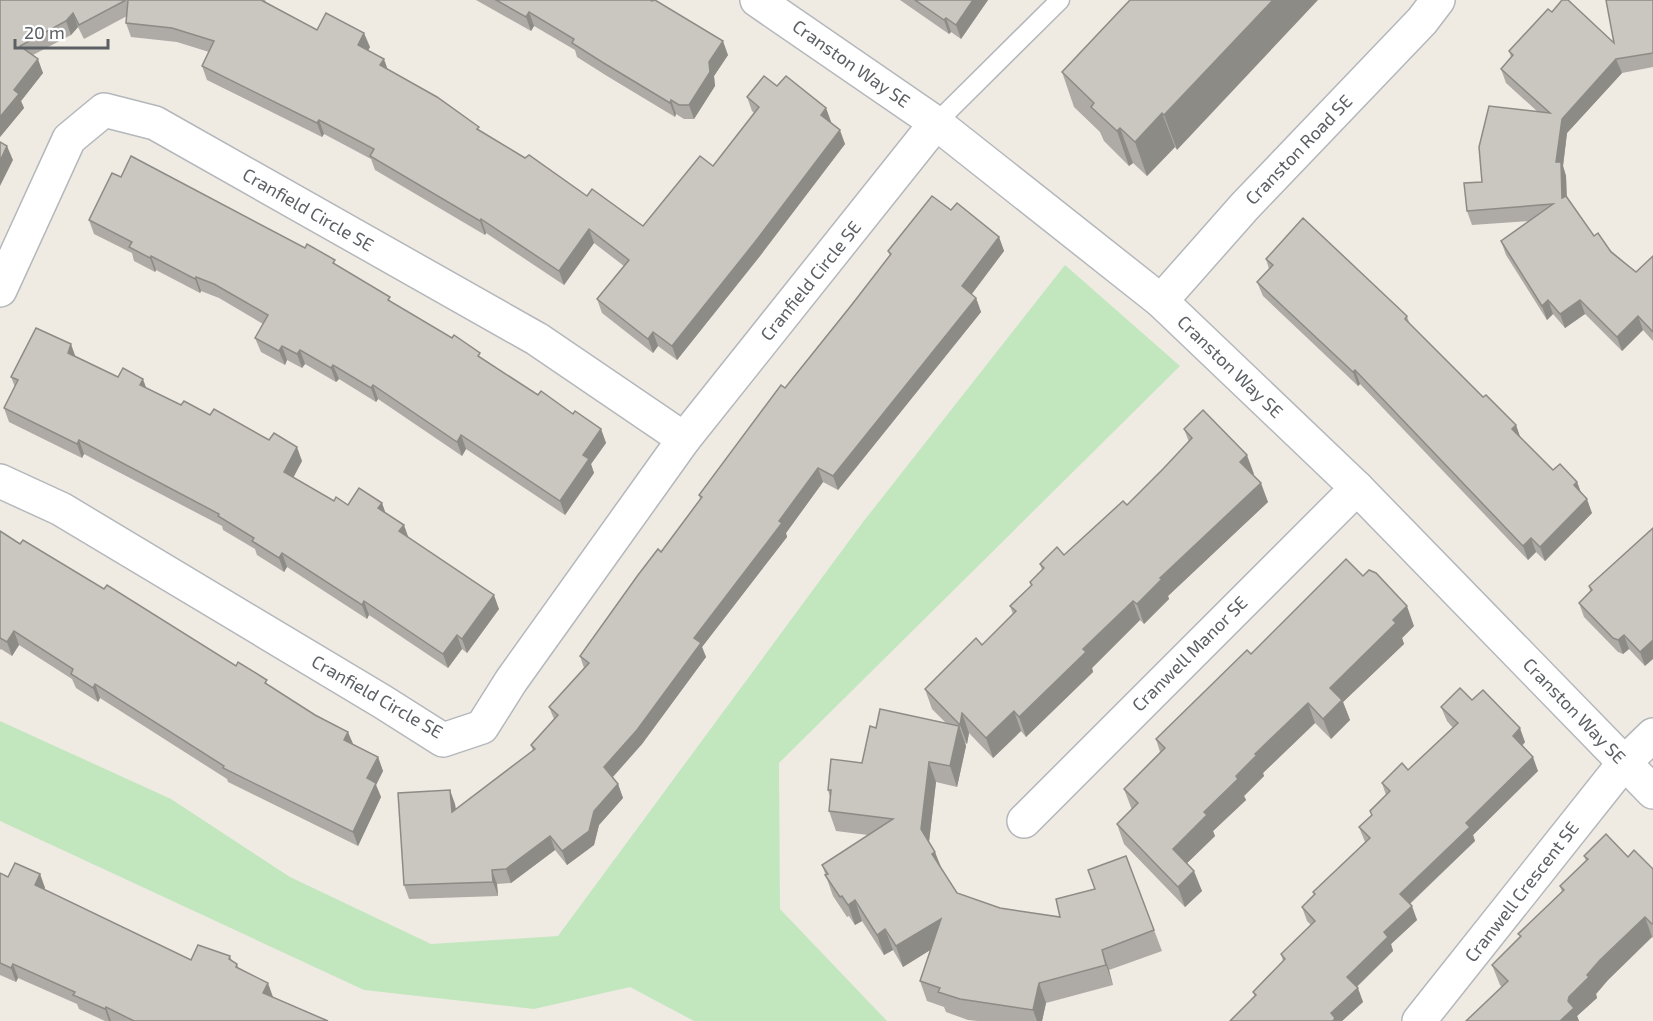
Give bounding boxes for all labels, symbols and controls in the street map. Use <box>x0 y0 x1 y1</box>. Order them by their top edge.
scale bar <box>15 12 108 50</box>
street label: Cranston Way SE <box>789 14 915 112</box>
text: 20 m <box>24 21 65 43</box>
street label: Cranston Road SE <box>1240 90 1356 209</box>
street label: Cranfield Circle SE <box>239 163 378 256</box>
street label: Cranfield Circle SE <box>755 216 865 345</box>
street label: Cranston Way SE <box>1173 310 1288 422</box>
street label: Cranwell Manor SE <box>1127 591 1251 715</box>
street label: Cranfield Circle SE <box>308 650 447 743</box>
street label: Cranston Way SE <box>1519 653 1631 768</box>
street label: Cranwell Crescent SE <box>1459 817 1583 966</box>

